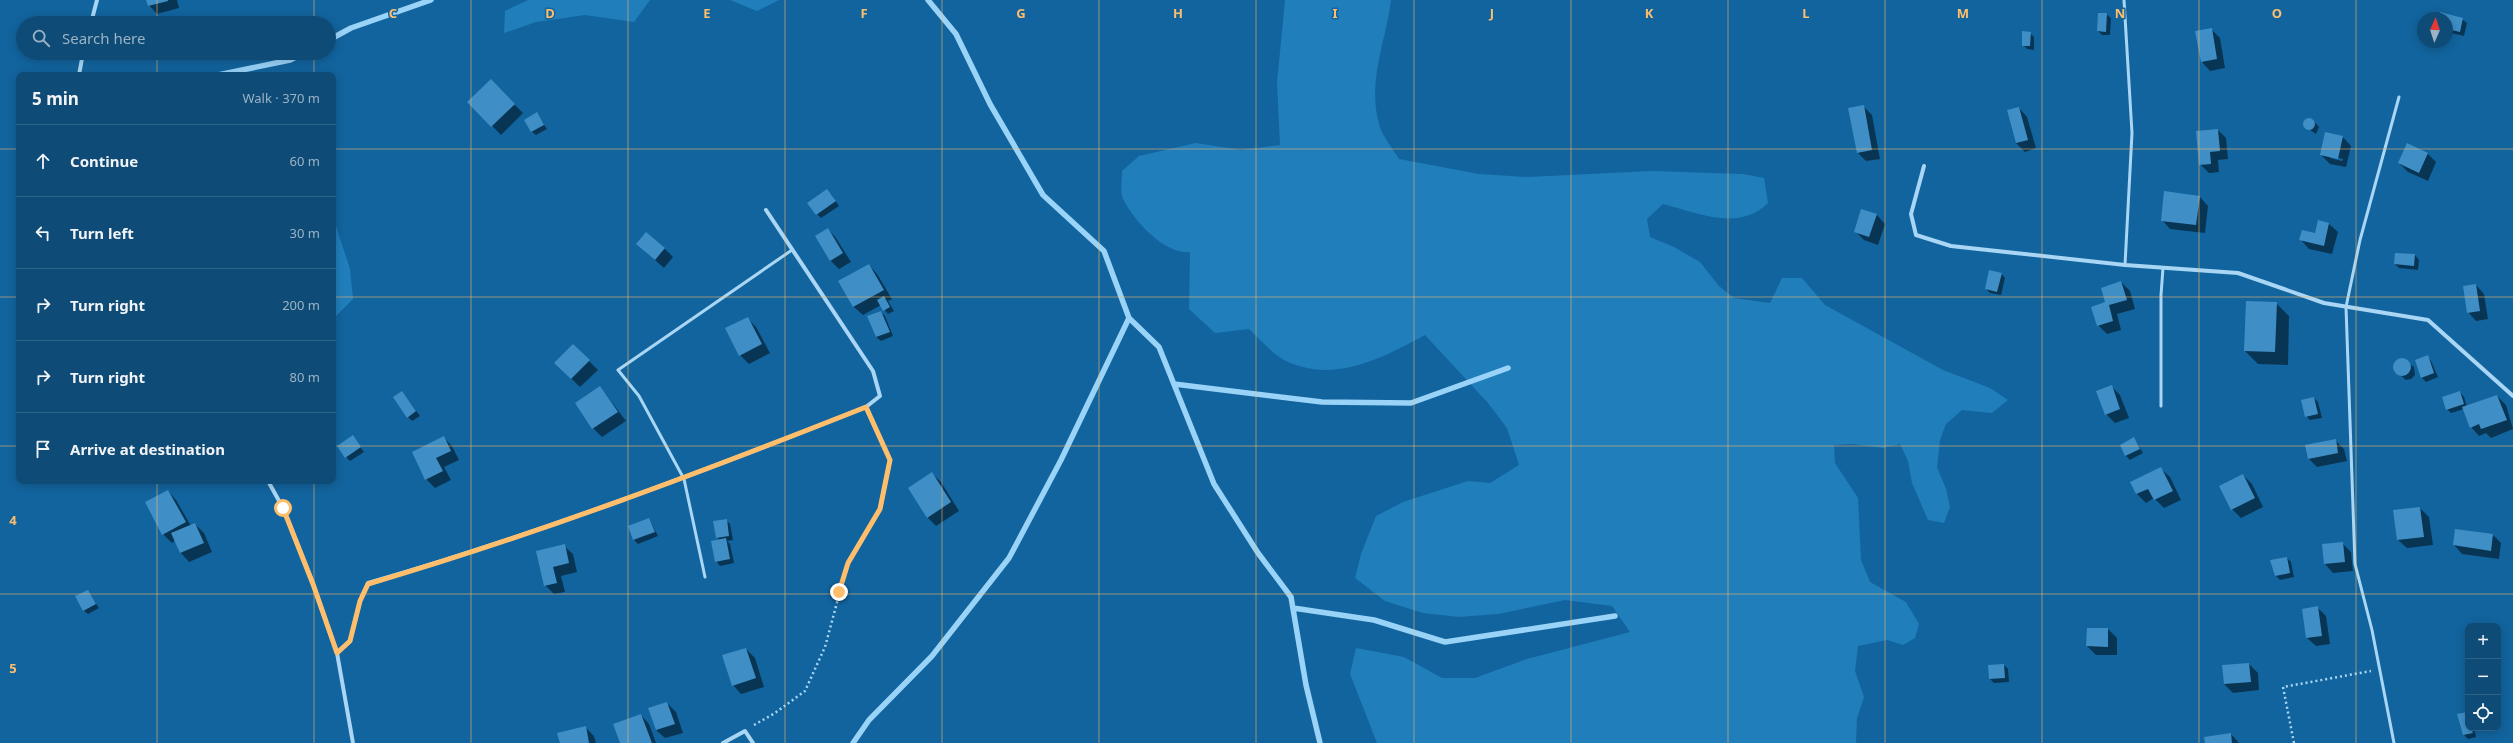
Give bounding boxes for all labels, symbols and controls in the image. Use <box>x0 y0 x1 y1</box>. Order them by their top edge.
text: C <box>389 4 397 22</box>
text: D <box>545 4 555 22</box>
text: E <box>703 4 711 22</box>
text: F <box>860 4 868 22</box>
text: G <box>1016 4 1026 22</box>
text: H <box>1173 4 1183 22</box>
text: I <box>1332 4 1338 22</box>
text: J <box>1489 4 1494 22</box>
text: K <box>1645 4 1654 22</box>
text: L <box>1802 4 1810 22</box>
text: M <box>1957 4 1969 22</box>
text: N <box>2115 4 2125 22</box>
text: O <box>2272 4 2282 22</box>
north arrow <box>2417 12 2453 48</box>
search box <box>16 16 336 60</box>
icon: search <box>30 27 52 49</box>
text: Search here <box>62 28 145 48</box>
text: 5 min <box>32 87 79 110</box>
text: Walk · 370 m <box>242 89 320 107</box>
icon: ahead <box>32 150 54 172</box>
text: Continue <box>70 151 138 171</box>
text: 60 m <box>290 152 320 170</box>
icon: left <box>32 222 54 244</box>
text: Turn left <box>70 223 134 243</box>
text: 30 m <box>290 224 320 242</box>
icon: right <box>32 294 54 316</box>
text: Turn right <box>70 295 145 315</box>
text: 200 m <box>282 296 320 314</box>
icon: right <box>32 366 54 388</box>
text: Turn right <box>70 367 145 387</box>
text: 80 m <box>290 368 320 386</box>
icon: arrive <box>32 438 54 460</box>
text: Arrive at destination <box>70 439 225 459</box>
route start <box>274 499 292 517</box>
text: 4 <box>9 511 17 529</box>
route end <box>830 583 848 601</box>
map controls <box>2465 623 2501 731</box>
button: + <box>2465 623 2501 659</box>
text: 5 <box>9 659 17 677</box>
button: − <box>2465 659 2501 695</box>
button: locate <box>2465 695 2501 731</box>

